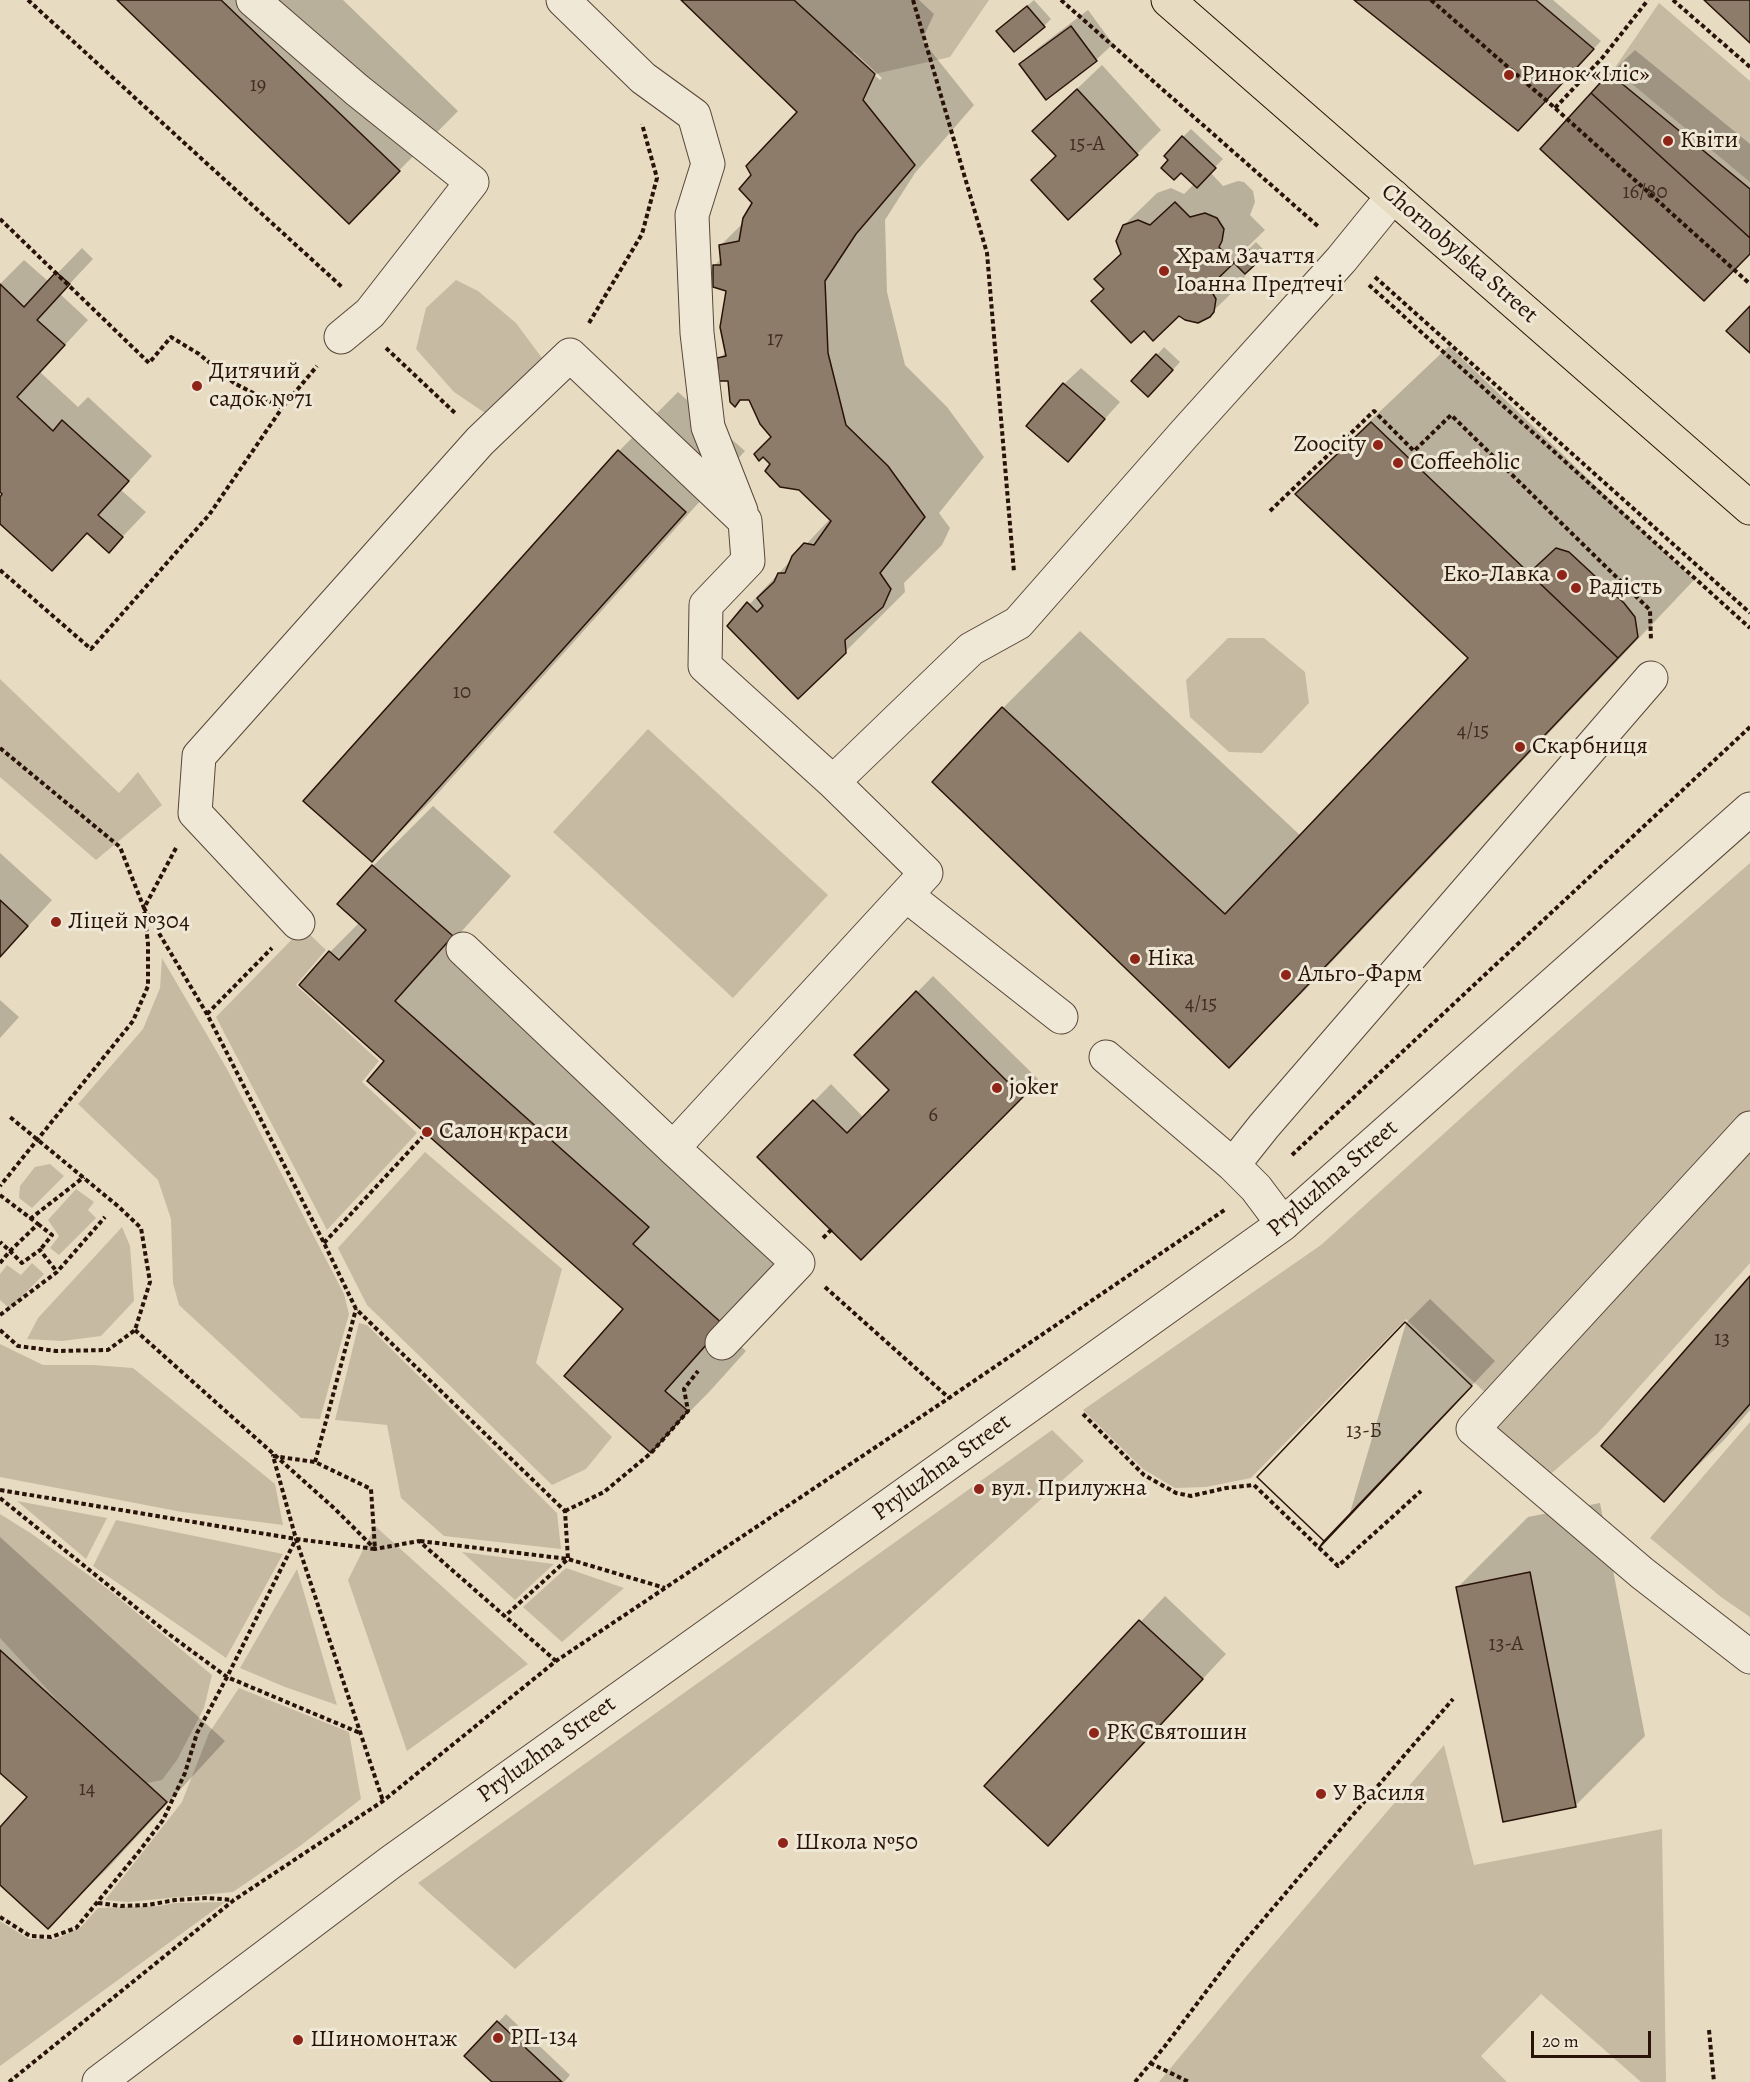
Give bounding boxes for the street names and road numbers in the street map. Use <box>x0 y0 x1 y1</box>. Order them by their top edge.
street label: Chornobylska Street <box>1375 178 1543 330</box>
street label: Pryluzhna Street <box>1262 1114 1404 1244</box>
street label: Pryluzhna Street <box>867 1408 1017 1528</box>
street label: Pryluzhna Street <box>472 1690 622 1810</box>

